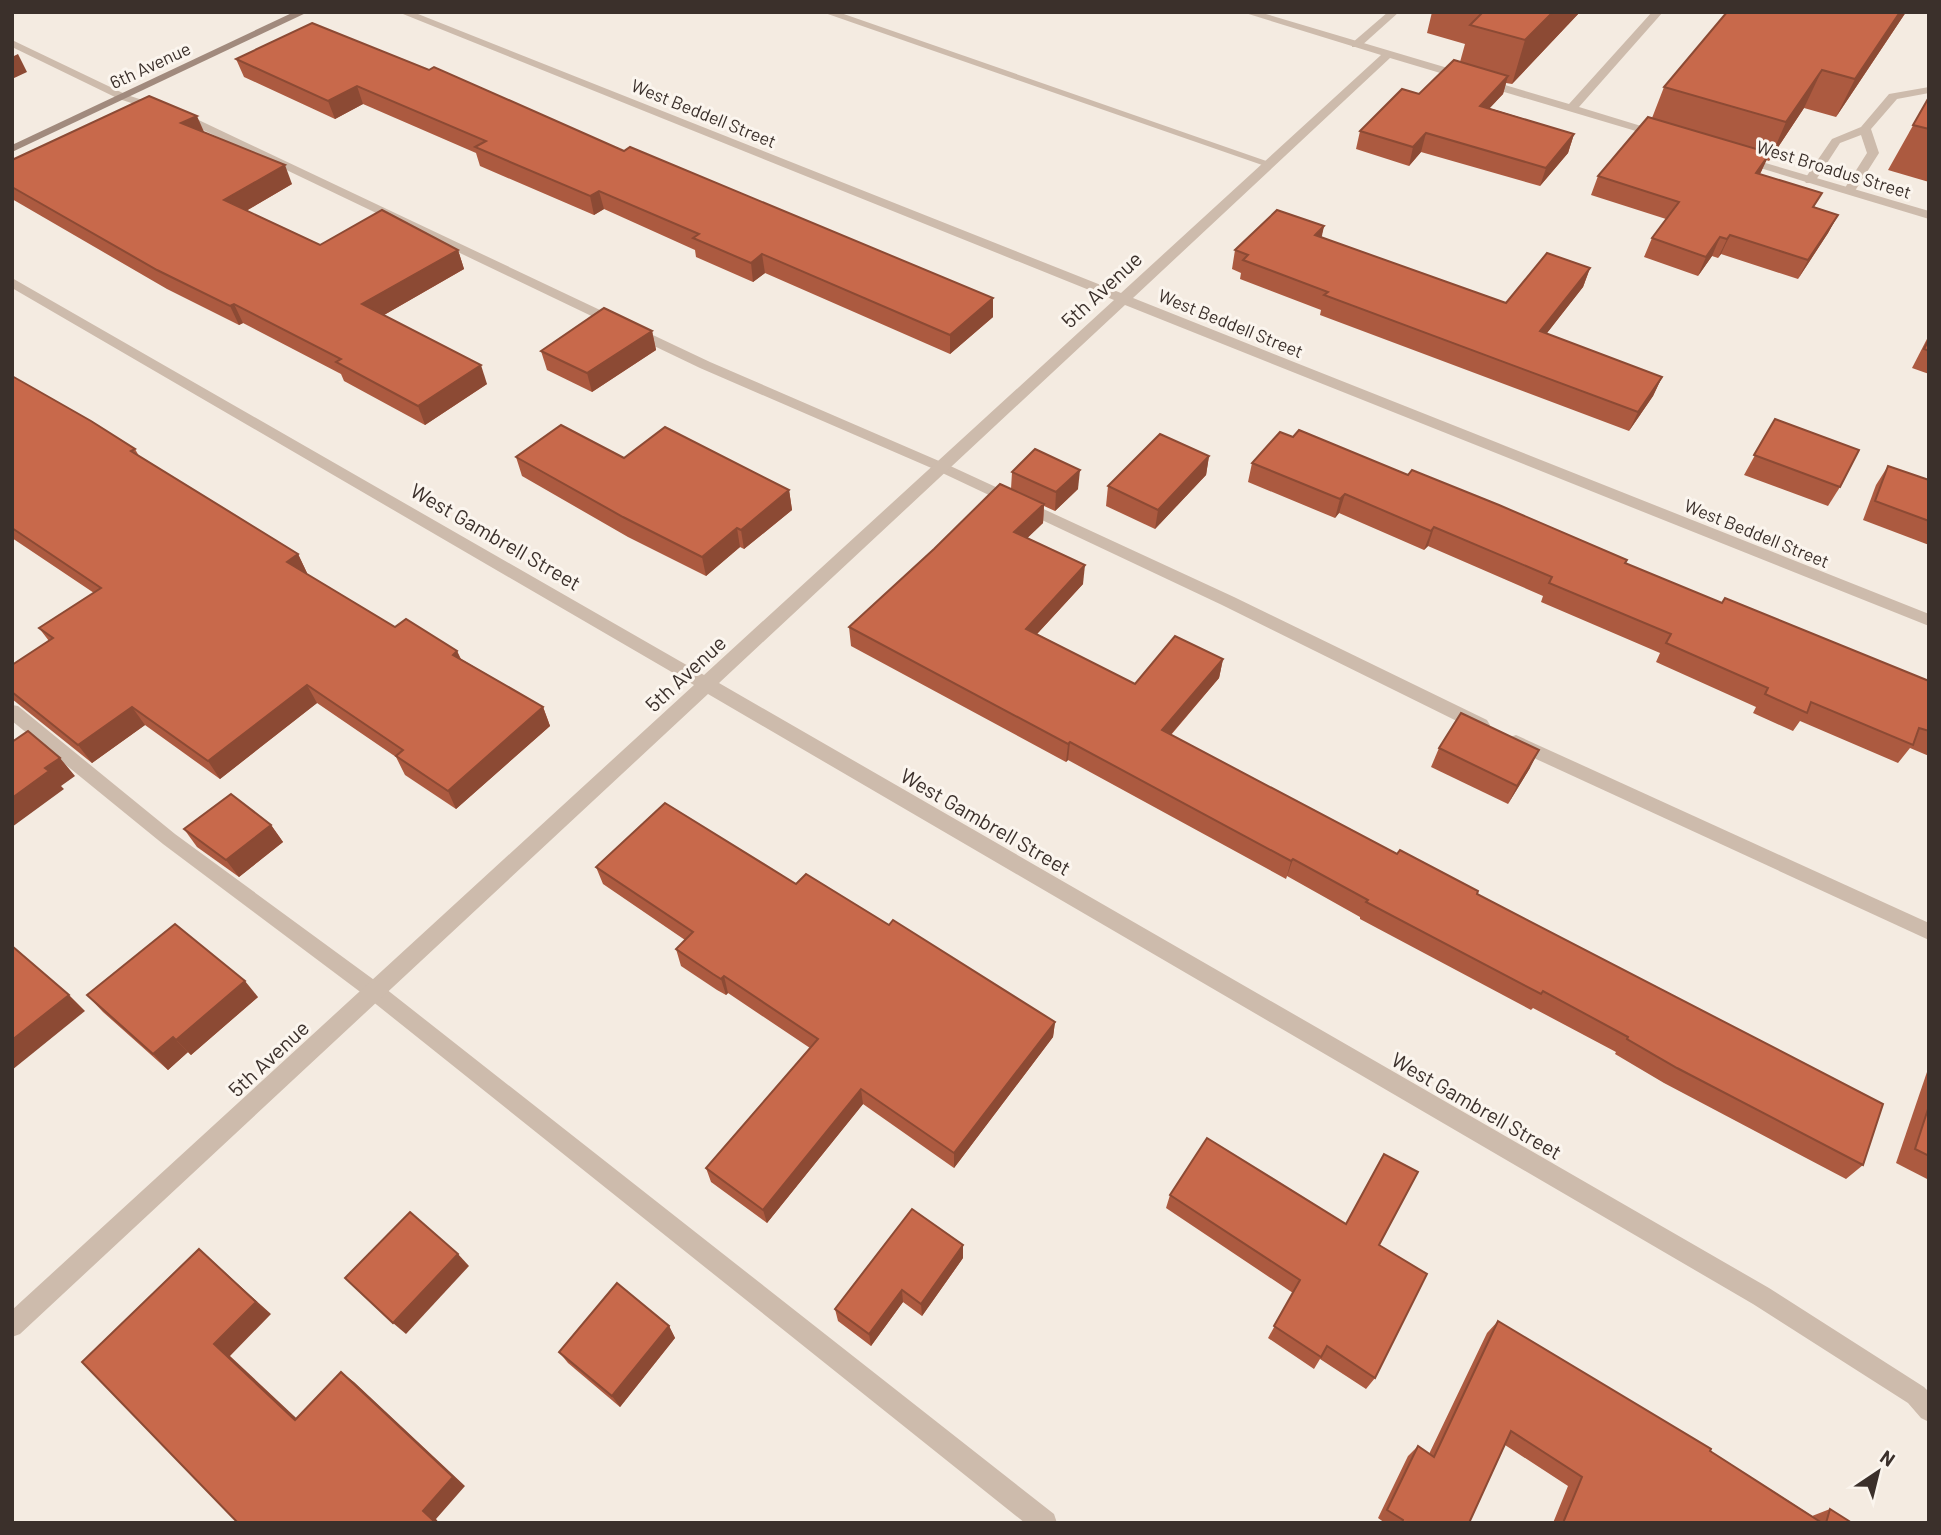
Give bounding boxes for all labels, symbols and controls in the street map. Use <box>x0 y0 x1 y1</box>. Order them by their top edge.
street label: 6th Avenue <box>106 37 194 93</box>
street label: West Beddell Street <box>628 74 780 152</box>
street label: West Broadus Street <box>1754 135 1914 203</box>
street label: 5th Avenue <box>1056 246 1146 332</box>
street label: West Beddell Street <box>1155 284 1307 362</box>
street label: West Gambrell Street <box>406 477 586 595</box>
street label: West Beddell Street <box>1681 494 1833 572</box>
street label: 5th Avenue <box>640 630 730 716</box>
street label: West Gambrell Street <box>896 762 1076 880</box>
street label: 5th Avenue <box>223 1015 313 1101</box>
street label: West Gambrell Street <box>1387 1046 1567 1164</box>
north arrow <box>1843 1437 1913 1507</box>
text: N <box>1876 1445 1900 1471</box>

